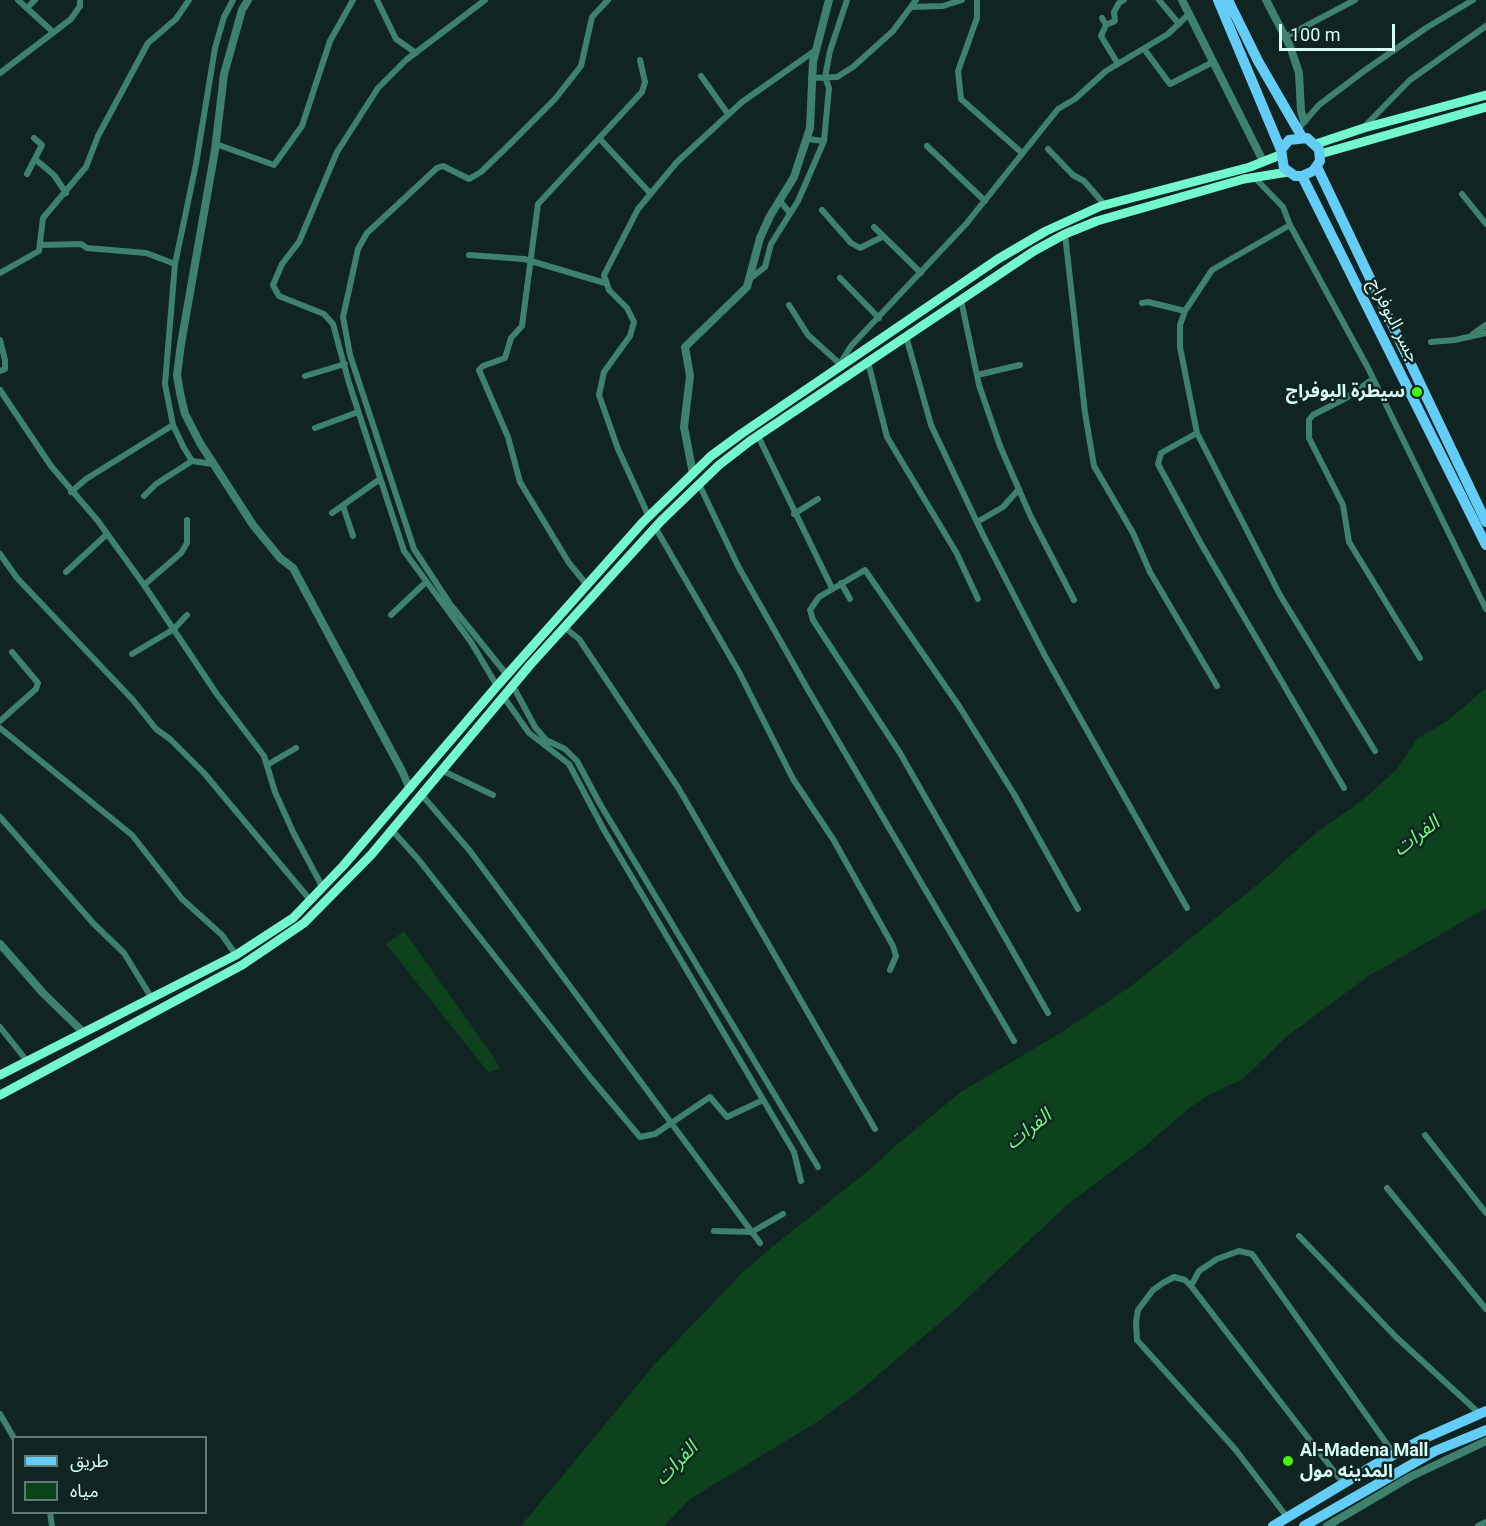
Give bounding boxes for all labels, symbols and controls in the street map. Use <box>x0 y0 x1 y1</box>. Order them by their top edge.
scale bar <box>1282 12 1398 50</box>
text: 100 m <box>1290 24 1341 45</box>
street label: جسر البوفراج <box>1363 275 1423 367</box>
place label: سيطرة البوفراج <box>1286 381 1405 403</box>
marker: سيطرة البوفراج <box>1410 385 1424 399</box>
water label: الفرات <box>1389 812 1445 862</box>
water label: الفرات <box>1001 1105 1057 1155</box>
legend <box>12 1436 207 1514</box>
water label: الفرات <box>650 1437 704 1491</box>
place label: Al-Madena Mall المدينه مول <box>1300 1440 1428 1482</box>
text: طريق <box>70 1450 109 1471</box>
marker: Al-Madena Mall المدينه مول <box>1281 1454 1295 1468</box>
text: مياه <box>70 1480 99 1501</box>

